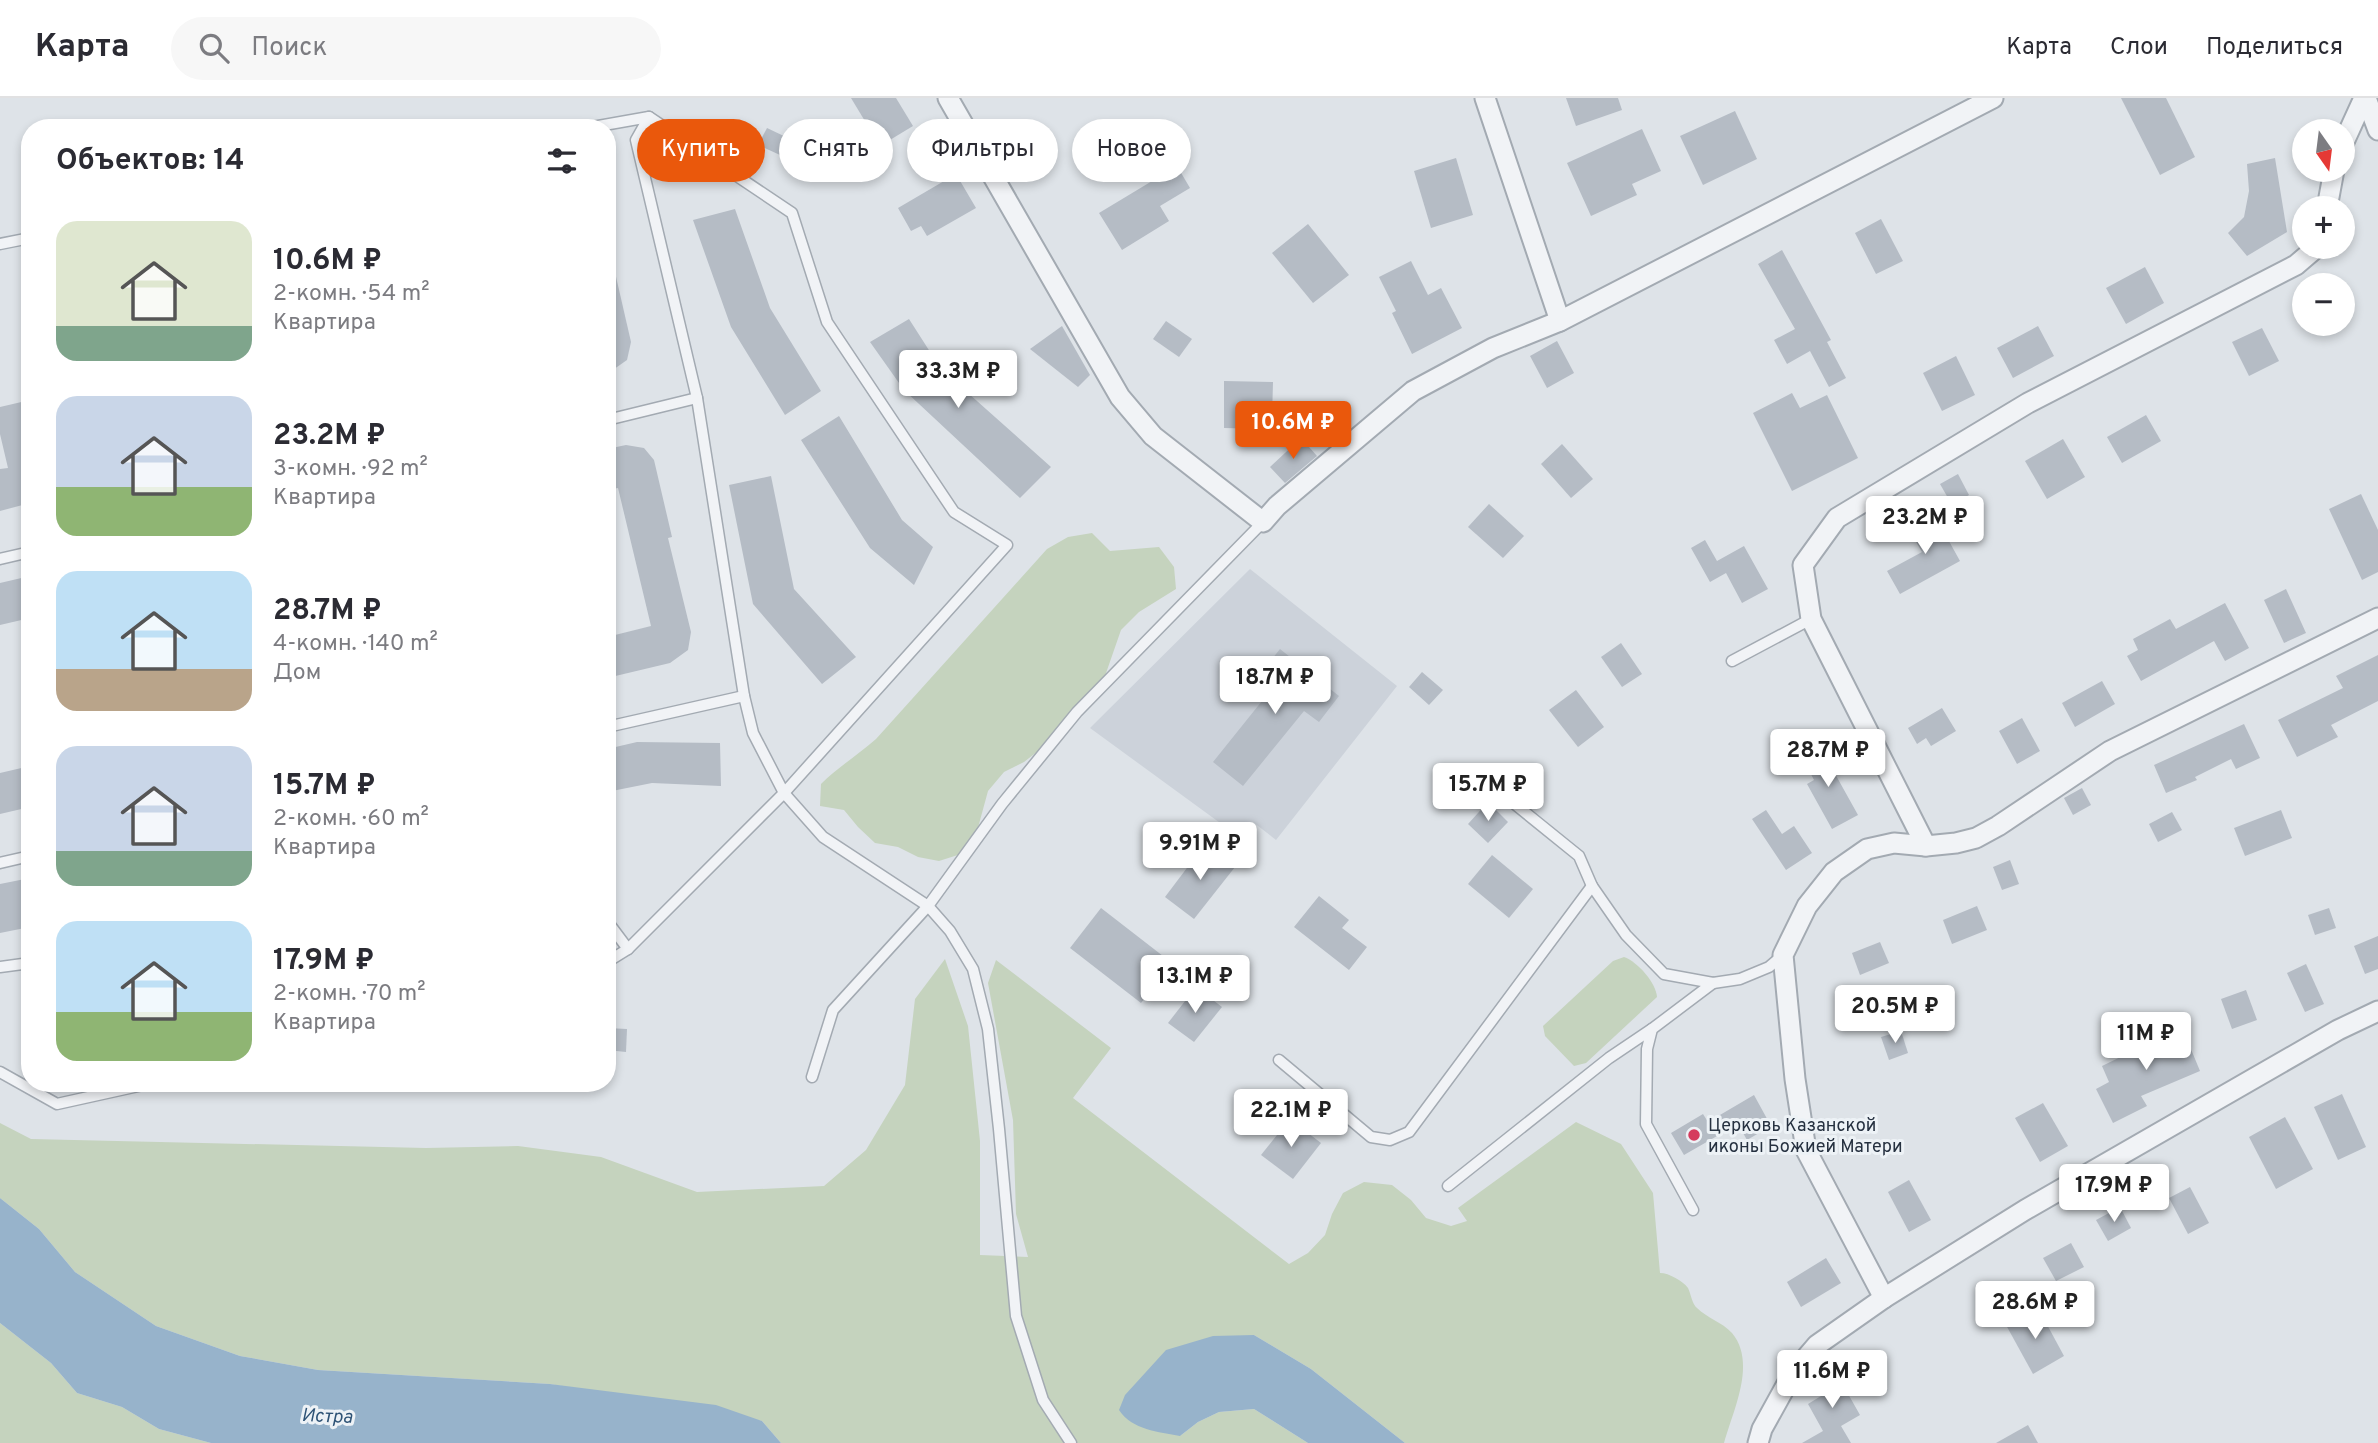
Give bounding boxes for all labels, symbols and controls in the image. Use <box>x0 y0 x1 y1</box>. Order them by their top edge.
search box <box>171 17 661 80</box>
text: Карта <box>35 27 129 69</box>
icon: search <box>195 29 233 67</box>
text: Поиск <box>251 32 327 65</box>
text: Карта <box>2006 33 2072 63</box>
text: Слои <box>2110 33 2168 63</box>
text: Поделиться <box>2206 33 2343 63</box>
chip: Купить <box>637 119 765 182</box>
chip: Снять <box>779 119 893 182</box>
chip: Фильтры <box>907 119 1058 182</box>
chip: Новое <box>1072 119 1191 182</box>
north arrow <box>2292 119 2356 182</box>
map controls <box>2292 119 2355 336</box>
icon: filters <box>543 142 581 180</box>
text: Объектов: 14 <box>56 143 244 180</box>
button: + <box>2292 196 2355 259</box>
text: 10.6M ₽ <box>273 243 382 280</box>
icon: home <box>112 249 196 333</box>
button: − <box>2292 273 2355 336</box>
text: 2-комн. · 54 m² <box>273 280 429 309</box>
text: Квартира <box>273 309 376 338</box>
pin: 33.3M ₽ <box>893 350 1023 410</box>
text: 33.3M ₽ <box>915 358 1001 387</box>
pin: 10.6M ₽ <box>1228 402 1358 461</box>
text: 10.6M ₽ <box>1251 409 1335 438</box>
text: 23.2M ₽ <box>273 418 386 455</box>
icon: home <box>112 424 196 508</box>
text: 3-комн. · 92 m² <box>273 455 428 484</box>
text: Квартира <box>273 484 376 513</box>
pin: 23.2M ₽ <box>1860 496 1990 556</box>
text: 23.2M ₽ <box>1882 504 1968 533</box>
text: 28.7M ₽ <box>273 593 382 630</box>
icon: home <box>112 599 196 683</box>
text: 4-комн. · 140 m² <box>273 630 438 659</box>
pin: 18.7M ₽ <box>1210 656 1340 716</box>
text: Дом <box>273 659 321 688</box>
text: 18.7M ₽ <box>1236 664 1314 693</box>
pin: 28.7M ₽ <box>1763 730 1893 789</box>
text: 28.7M ₽ <box>1786 737 1870 766</box>
pin: 15.7M ₽ <box>1423 764 1553 823</box>
text: 15.7M ₽ <box>273 768 376 805</box>
text: 15.7M ₽ <box>1449 771 1527 800</box>
icon: home <box>112 774 196 858</box>
text: 2-комн. · 60 m² <box>273 805 429 834</box>
pin: 9.91M ₽ <box>1135 822 1265 882</box>
text: 9.91M ₽ <box>1159 830 1241 859</box>
text: Квартира <box>273 834 376 863</box>
text: 17.9M ₽ <box>273 943 374 980</box>
icon: home <box>112 949 196 1033</box>
pin: 13.1M ₽ <box>1130 956 1260 1015</box>
text: 13.1M ₽ <box>1157 963 1233 992</box>
text: 2-комн. · 70 m² <box>273 980 426 1009</box>
pin: 20.5M ₽ <box>1830 986 1960 1045</box>
text: 20.5M ₽ <box>1851 993 1939 1022</box>
text: Квартира <box>273 1009 376 1038</box>
pin: 11M ₽ <box>2097 1012 2195 1072</box>
text: 11M ₽ <box>2117 1020 2175 1049</box>
pin: 22.1M ₽ <box>1226 1090 1356 1149</box>
text: 22.1M ₽ <box>1250 1097 1332 1126</box>
place label: Церковь Казанской иконы Божией Матери <box>1708 1115 1903 1159</box>
marker: Церковь Казанской иконы Божией Матери <box>1686 1127 1702 1143</box>
pin: 17.9M ₽ <box>2049 1164 2179 1224</box>
text: 17.9M ₽ <box>2075 1172 2153 1201</box>
pin: 28.6M ₽ <box>1970 1282 2100 1341</box>
text: 28.6M ₽ <box>1991 1289 2079 1318</box>
pin: 11.6M ₽ <box>1767 1350 1897 1410</box>
text: 11.6M ₽ <box>1793 1358 1871 1387</box>
water label: Истра <box>301 1404 353 1430</box>

